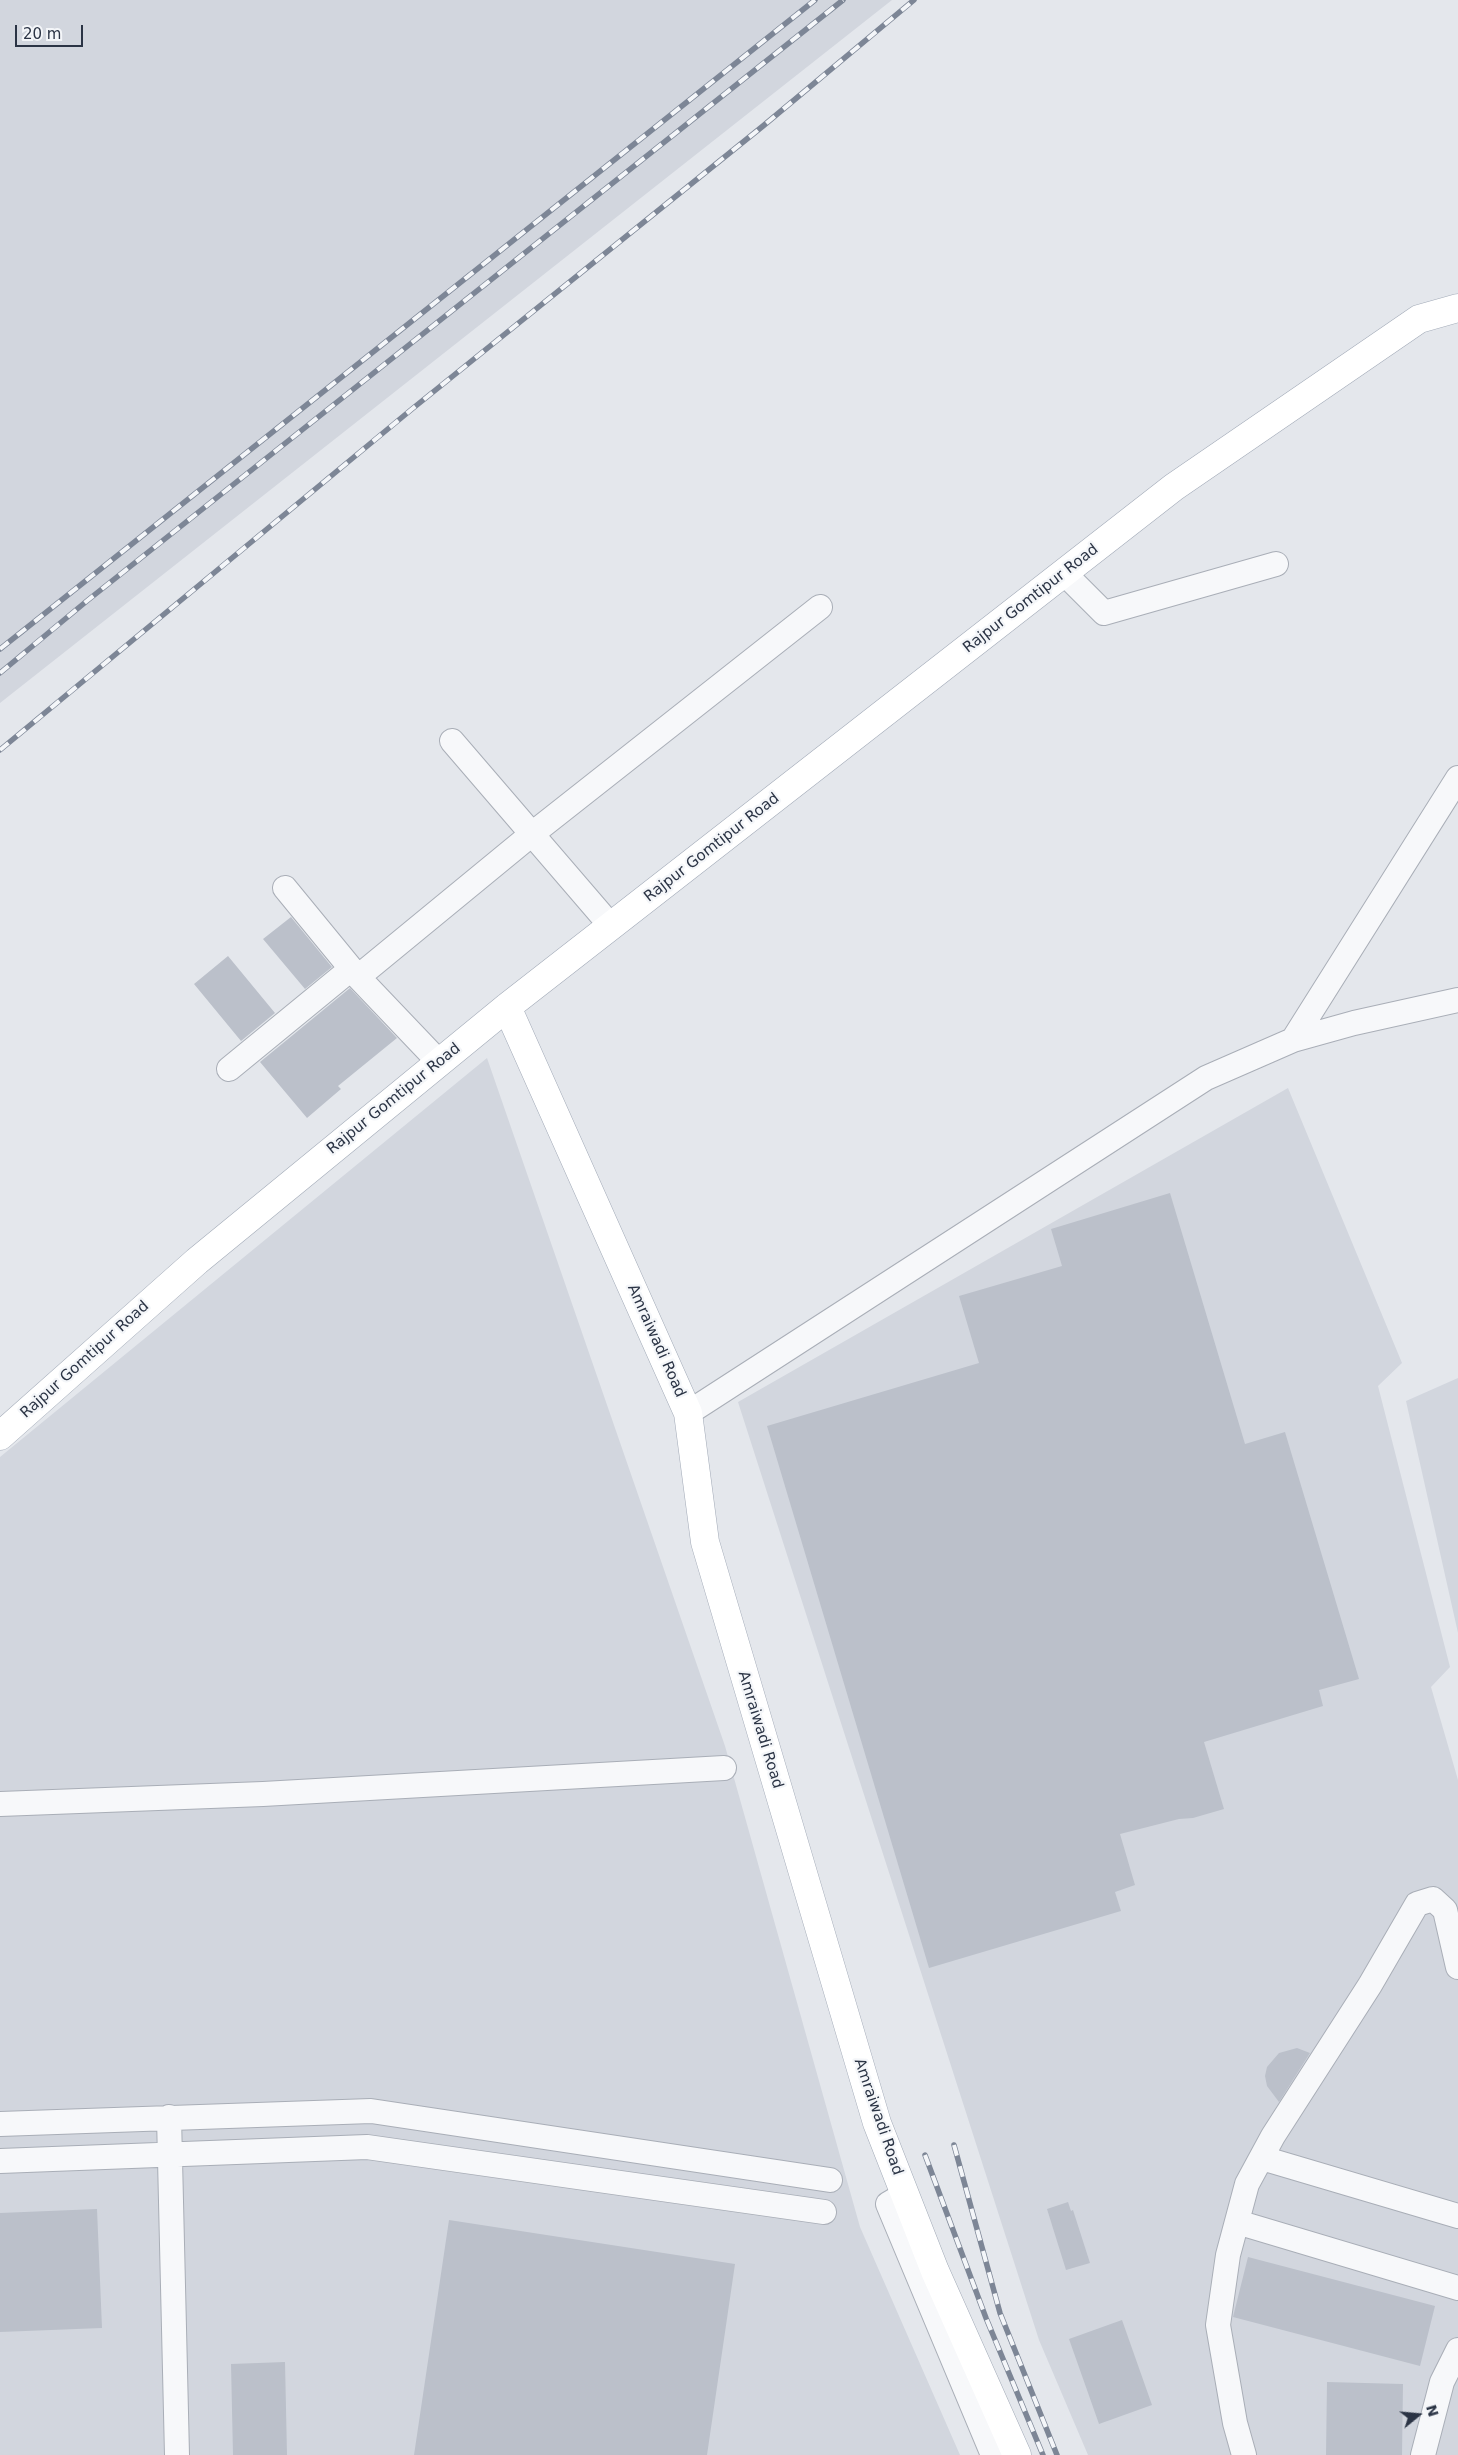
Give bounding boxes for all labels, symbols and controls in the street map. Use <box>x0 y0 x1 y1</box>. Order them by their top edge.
scale bar <box>18 15 85 47</box>
text: 20 m <box>23 25 61 43</box>
street label: Rajpur Gomtipur Road <box>960 541 1102 657</box>
street label: Rajpur Gomtipur Road <box>641 790 783 906</box>
street label: Rajpur Gomtipur Road <box>324 1040 464 1158</box>
street label: Amraiwadi Road <box>623 1282 689 1400</box>
street label: Rajpur Gomtipur Road <box>17 1298 153 1422</box>
street label: Amraiwadi Road <box>734 1669 786 1791</box>
street label: Amraiwadi Road <box>850 2056 906 2178</box>
north arrow <box>1393 2390 1443 2440</box>
text: N <box>1423 2403 1442 2419</box>

